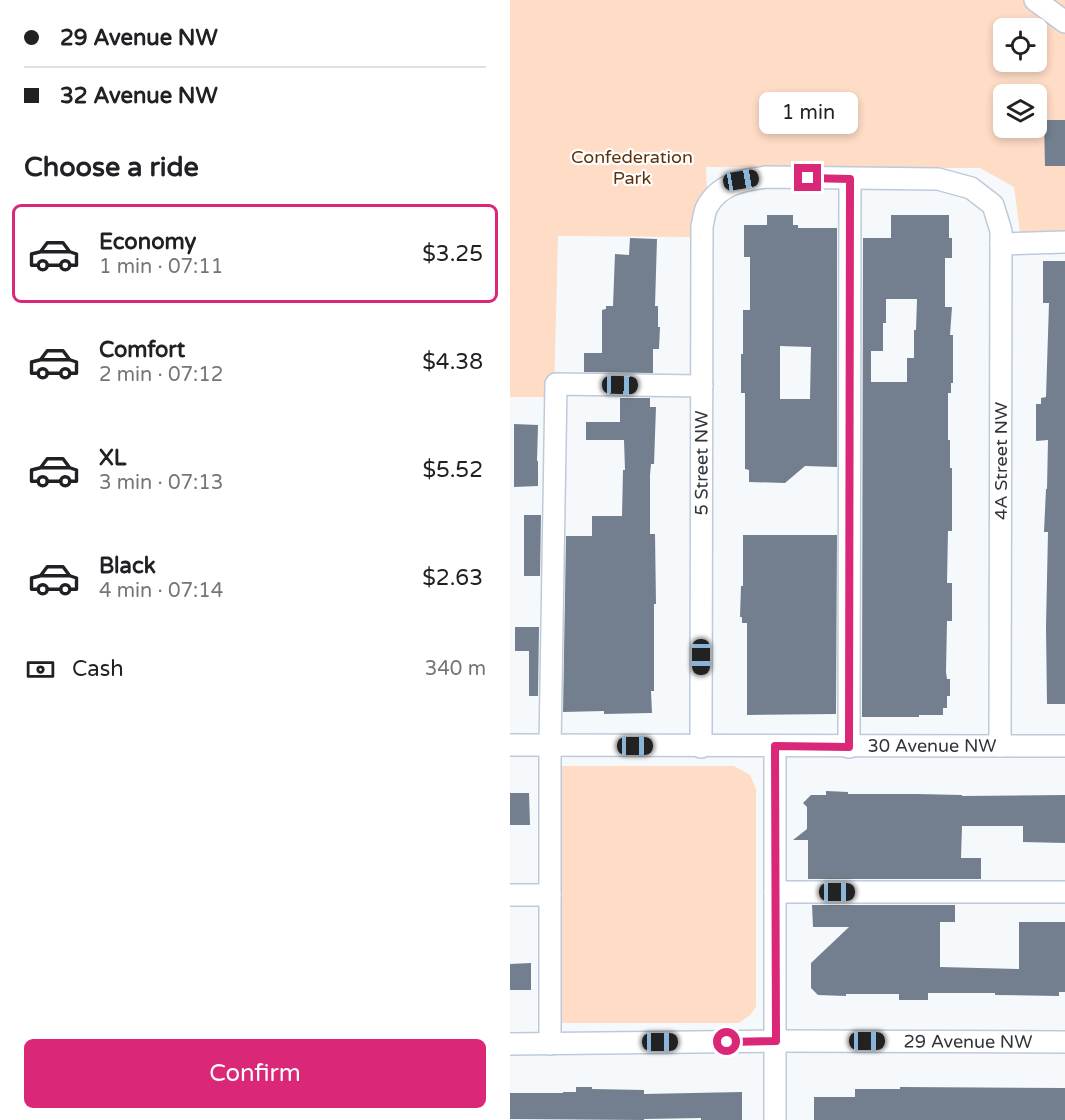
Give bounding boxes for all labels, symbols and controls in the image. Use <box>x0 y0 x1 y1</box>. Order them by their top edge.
map controls <box>993 18 1047 138</box>
button: locate <box>993 18 1047 72</box>
text: 29 Avenue NW <box>60 25 218 51</box>
text: 32 Avenue NW <box>60 83 218 109</box>
button: layers <box>993 84 1047 138</box>
callout: 1 min <box>758 91 858 133</box>
text: 1 min <box>782 101 835 125</box>
park label: Confederation Park <box>571 146 693 189</box>
text: Choose a ride <box>24 151 199 184</box>
route end <box>794 164 821 191</box>
car <box>722 168 760 192</box>
icon: car <box>27 227 81 281</box>
text: Economy <box>99 229 196 255</box>
text: $3.25 <box>422 241 483 267</box>
text: 1 min · 07:11 <box>99 255 223 279</box>
icon: car <box>27 335 81 389</box>
text: Comfort <box>99 337 185 363</box>
text: $4.38 <box>422 349 483 375</box>
text: 2 min · 07:12 <box>99 363 223 387</box>
car <box>602 376 638 394</box>
street label: 4A Street NW <box>990 402 1012 520</box>
street label: 5 Street NW <box>690 411 713 515</box>
icon: car <box>27 443 81 497</box>
text: XL <box>99 445 126 471</box>
text: $5.52 <box>422 457 483 483</box>
text: 3 min · 07:13 <box>99 471 223 495</box>
icon: car <box>27 551 81 605</box>
text: Black <box>99 553 156 579</box>
text: $2.63 <box>422 565 483 591</box>
text: 4 min · 07:14 <box>99 579 223 603</box>
car <box>692 639 710 675</box>
icon: cash <box>24 653 57 686</box>
text: Cash <box>72 656 124 682</box>
text: 340 m <box>425 657 486 681</box>
street label: 30 Avenue NW <box>867 735 997 757</box>
car <box>617 737 653 755</box>
car <box>819 883 855 901</box>
route start <box>713 1028 740 1055</box>
street label: 29 Avenue NW <box>903 1030 1033 1053</box>
car <box>849 1032 885 1050</box>
car <box>642 1033 678 1051</box>
button: Confirm <box>24 1039 486 1108</box>

